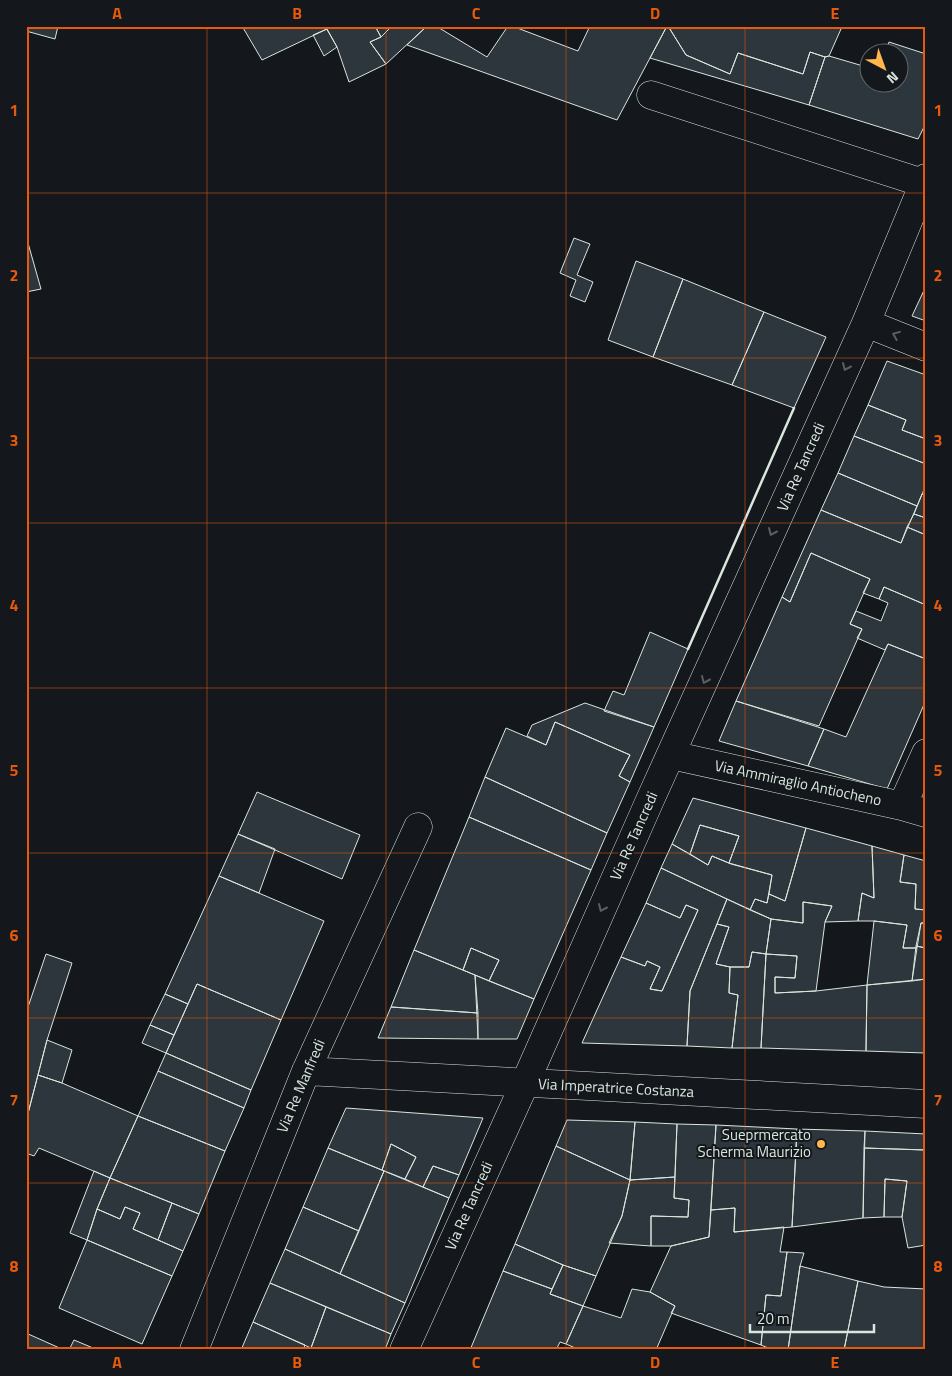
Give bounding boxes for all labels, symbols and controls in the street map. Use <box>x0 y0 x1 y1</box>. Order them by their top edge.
text: A <box>112 1 122 25</box>
text: B <box>292 1 302 25</box>
text: C <box>472 1 481 25</box>
text: D <box>650 1 660 25</box>
text: E <box>831 1 840 25</box>
north arrow <box>860 42 910 92</box>
text: N <box>882 67 903 89</box>
text: 1 <box>10 98 18 122</box>
text: 1 <box>934 98 942 122</box>
text: 2 <box>10 263 18 287</box>
text: 2 <box>934 263 942 287</box>
one-way arrow <box>892 331 901 341</box>
one-way arrow <box>842 362 852 371</box>
street label: Via Re Tancredi <box>771 419 830 515</box>
text: 3 <box>10 428 18 452</box>
text: 3 <box>934 428 942 452</box>
one-way arrow <box>767 527 778 536</box>
text: 4 <box>10 593 19 617</box>
text: 4 <box>934 593 943 617</box>
one-way arrow <box>701 675 711 684</box>
street label: Via Ammiraglio Antiocheno <box>713 754 884 811</box>
text: 5 <box>10 758 19 782</box>
text: 5 <box>934 758 943 782</box>
street label: Via Re Tancredi <box>604 788 663 884</box>
one-way arrow <box>598 903 609 912</box>
text: 6 <box>10 923 19 947</box>
text: 6 <box>934 923 943 947</box>
street label: Via Re Manfredi <box>270 1035 331 1136</box>
street label: Via Imperatrice Costanza <box>537 1072 695 1103</box>
text: 7 <box>10 1088 18 1112</box>
text: 7 <box>934 1088 942 1112</box>
place label: Sueprmercato Scherma Maurizio <box>698 1123 811 1163</box>
marker: Sueprmercato Scherma Maurizio <box>815 1138 827 1150</box>
street label: Via Re Tancredi <box>439 1158 498 1254</box>
text: 8 <box>10 1254 19 1278</box>
text: 8 <box>934 1254 943 1278</box>
scale bar <box>750 1301 873 1333</box>
text: 20 m <box>757 1307 790 1330</box>
text: A <box>112 1350 122 1374</box>
text: B <box>292 1350 302 1374</box>
text: C <box>472 1350 481 1374</box>
text: D <box>650 1350 660 1374</box>
text: E <box>831 1350 840 1374</box>

